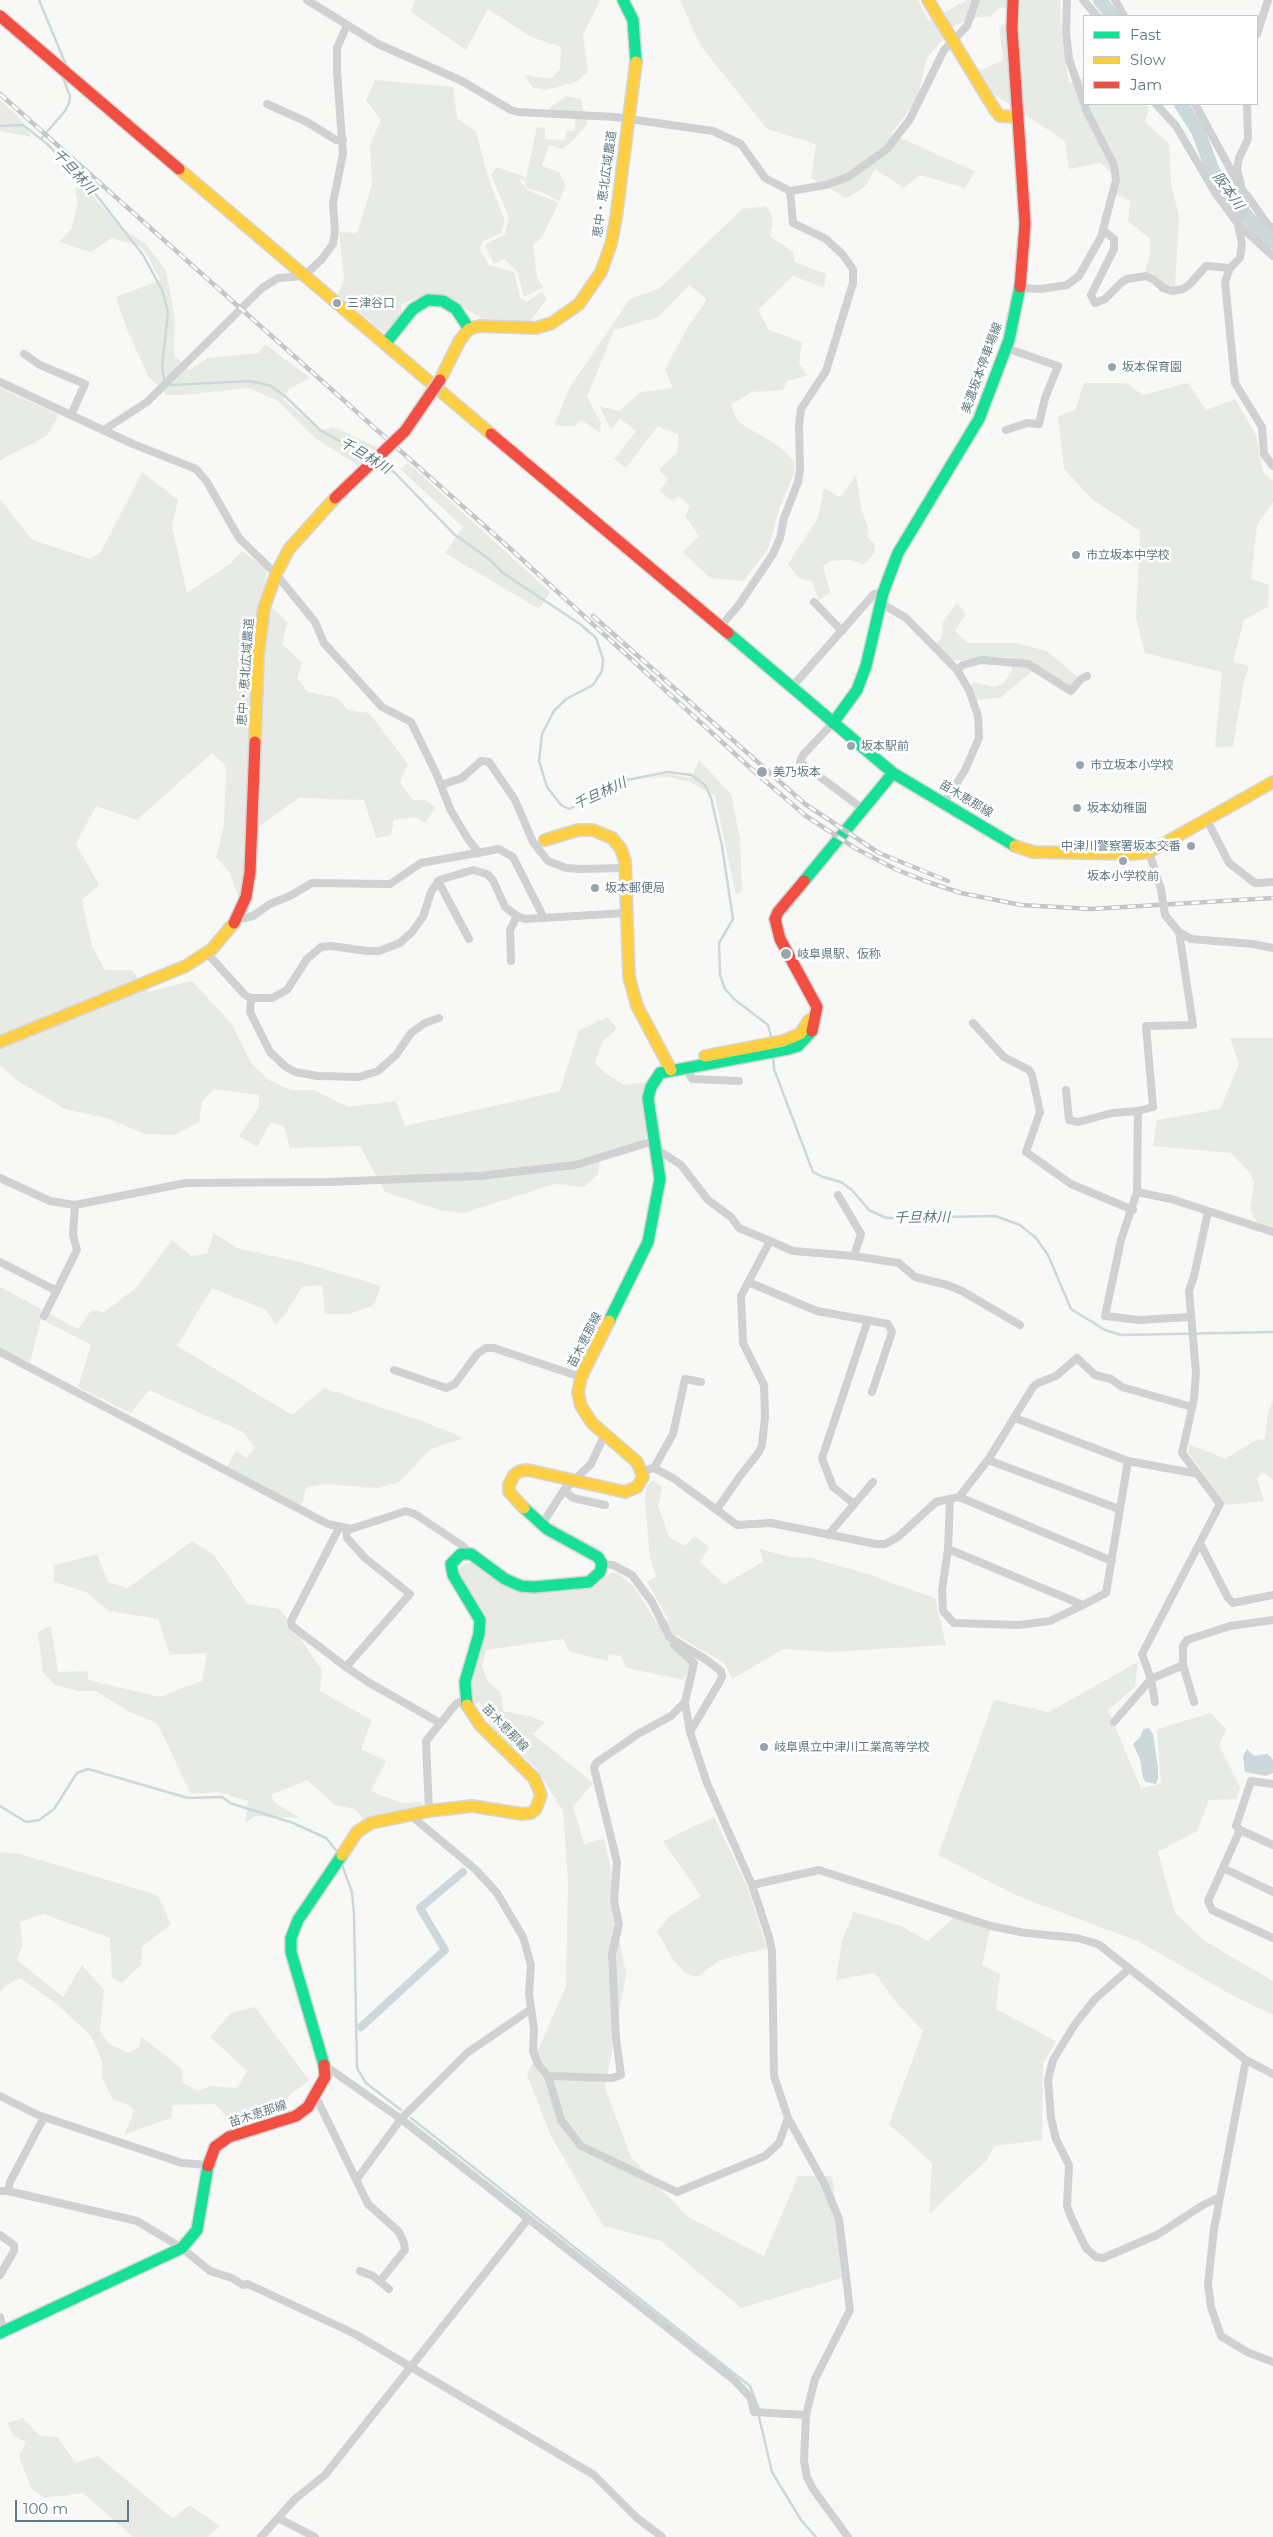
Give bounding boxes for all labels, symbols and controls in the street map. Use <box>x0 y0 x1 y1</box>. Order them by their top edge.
legend <box>1083 15 1258 105</box>
text: Fast <box>1130 25 1161 44</box>
text: Slow <box>1130 50 1166 69</box>
text: Jam <box>1130 75 1162 94</box>
street label: 恵中・恵北広域農道 <box>590 130 620 238</box>
water label: 千旦林川 <box>49 146 99 198</box>
water label: 阪本川 <box>1209 169 1247 213</box>
place label: 三津谷口 <box>347 296 395 310</box>
marker: 三津谷口 <box>331 297 343 309</box>
street label: 美濃坂本停車場線 <box>959 320 1005 416</box>
place label: 坂本保育園 <box>1122 360 1182 374</box>
marker: 坂本保育園 <box>1106 361 1118 373</box>
water label: 千旦林川 <box>337 434 393 478</box>
place label: 市立坂本中学校 <box>1086 548 1170 562</box>
marker: 市立坂本中学校 <box>1070 549 1082 561</box>
street label: 恵中・恵北広域農道 <box>235 618 257 726</box>
place label: 坂本駅前 <box>861 739 909 753</box>
marker: 坂本駅前 <box>845 740 857 752</box>
place label: 市立坂本小学校 <box>1090 758 1174 772</box>
marker: 市立坂本小学校 <box>1074 759 1086 771</box>
marker: 美乃坂本 <box>755 765 769 779</box>
place label: 美乃坂本 <box>773 765 821 779</box>
water label: 千旦林川 <box>571 775 629 813</box>
street label: 苗木恵那線 <box>937 777 995 821</box>
place label: 坂本幼稚園 <box>1087 801 1147 815</box>
marker: 坂本幼稚園 <box>1071 802 1083 814</box>
place label: 中津川警察署坂本交番 <box>1061 839 1181 853</box>
marker: 中津川警察署坂本交番 <box>1185 840 1197 852</box>
marker: 坂本小学校前 <box>1117 855 1129 867</box>
place label: 坂本小学校前 <box>1087 869 1159 883</box>
place label: 坂本郵便局 <box>605 881 665 895</box>
marker: 坂本郵便局 <box>589 882 601 894</box>
marker: 岐阜県駅、仮称 <box>779 947 793 961</box>
place label: 岐阜県駅、仮称 <box>797 947 881 961</box>
water label: 千旦林川 <box>894 1209 950 1227</box>
street label: 苗木恵那線 <box>565 1310 605 1370</box>
street label: 苗木恵那線 <box>479 1701 531 1755</box>
place label: 岐阜県立中津川工業高等学校 <box>774 1740 930 1754</box>
marker: 岐阜県立中津川工業高等学校 <box>758 1741 770 1753</box>
street label: 苗木恵那線 <box>227 2098 289 2130</box>
scale bar <box>18 2490 131 2522</box>
text: 100 m <box>23 2499 68 2518</box>

